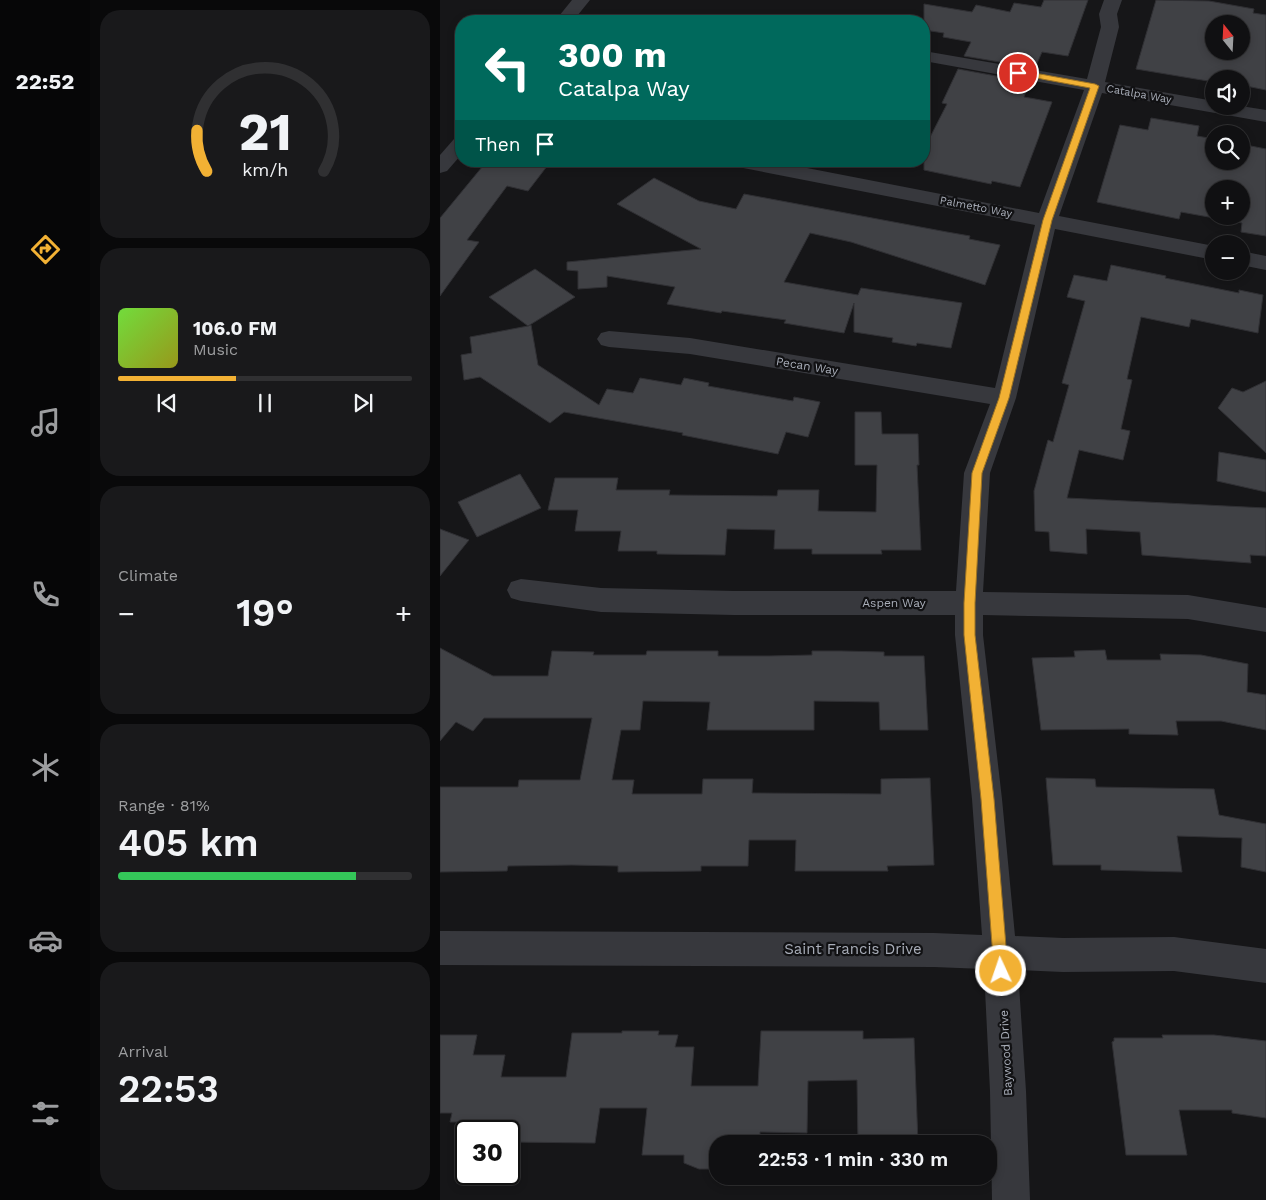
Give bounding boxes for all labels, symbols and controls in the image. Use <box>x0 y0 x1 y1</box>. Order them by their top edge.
north arrow <box>1205 15 1250 60</box>
map controls <box>1205 15 1250 280</box>
text: 300 m <box>558 34 667 76</box>
icon: left <box>475 35 540 100</box>
pin <box>997 52 1039 94</box>
icon: arrive <box>1004 59 1032 87</box>
text: 22:52 <box>16 69 74 94</box>
button: sound <box>1205 70 1250 115</box>
text: Catalpa Way <box>558 76 690 101</box>
street label: Catalpa Way <box>1105 82 1173 106</box>
text: 21 <box>238 102 292 163</box>
button: search <box>1205 125 1250 170</box>
icon: arrive <box>531 130 559 158</box>
text: Then <box>475 133 521 156</box>
text: km/h <box>242 159 288 180</box>
button: + <box>1205 180 1250 225</box>
street label: Palmetto Way <box>939 194 1014 220</box>
icon: directions <box>28 232 63 267</box>
button: − <box>1205 235 1250 280</box>
text: 106.0 FM <box>193 317 277 340</box>
text: Music <box>193 340 238 359</box>
street label: Pecan Way <box>775 354 840 378</box>
icon: previous <box>153 389 181 417</box>
icon: pause <box>251 389 279 417</box>
icon: next <box>349 389 377 417</box>
icon: music <box>28 405 63 440</box>
text: Climate <box>118 566 178 585</box>
icon: phone <box>28 577 63 612</box>
text: 19° <box>236 591 294 635</box>
street label: Aspen Way <box>862 596 927 610</box>
text: − <box>118 597 135 630</box>
text: + <box>395 597 412 630</box>
icon: climate <box>28 750 63 785</box>
text: Range · 81% <box>118 796 210 815</box>
text: 405 km <box>118 821 259 865</box>
icon: car <box>28 923 63 958</box>
street label: Saint Francis Drive <box>784 940 922 958</box>
position arrow <box>974 944 1026 996</box>
street label: Baywood Drive <box>997 1010 1015 1096</box>
text: Arrival <box>118 1042 168 1061</box>
text: 22:53 <box>118 1067 219 1111</box>
icon: filters <box>28 1096 63 1131</box>
speed limit sign: 30 <box>455 1120 520 1185</box>
text: 22:53 · 1 min · 330 m <box>758 1148 948 1171</box>

